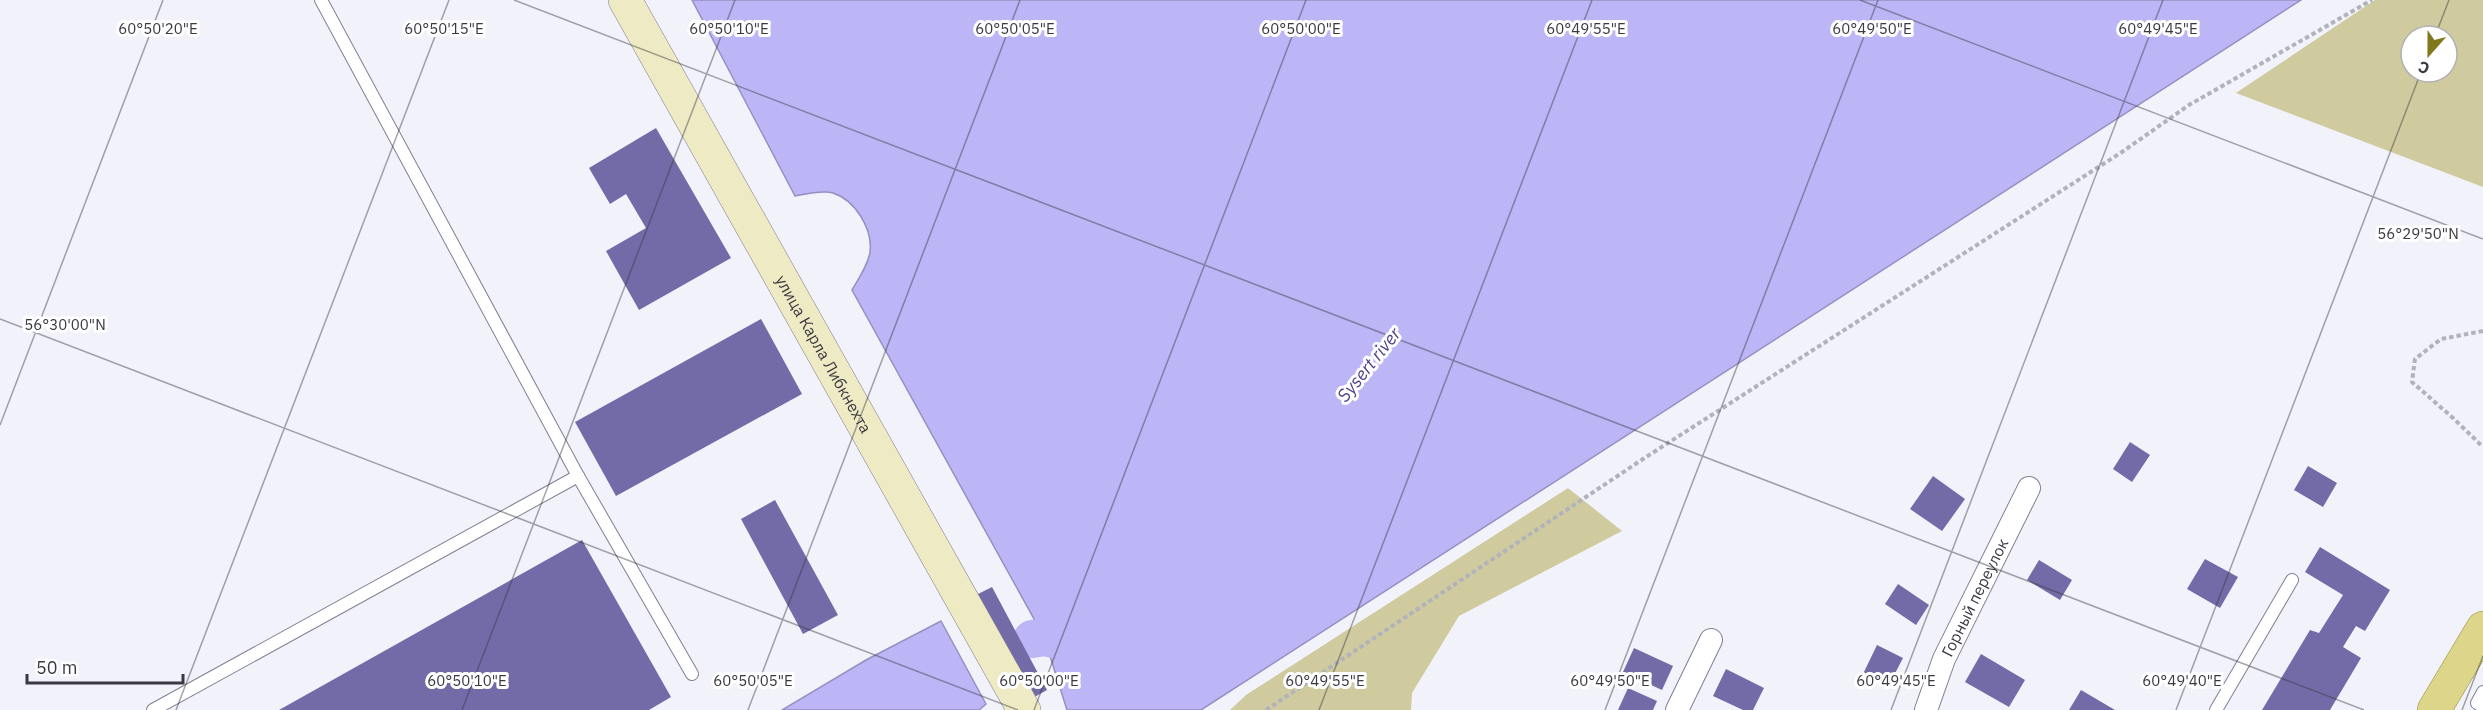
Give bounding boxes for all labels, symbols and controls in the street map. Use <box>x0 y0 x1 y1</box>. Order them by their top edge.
text: 60°50'20"E <box>118 19 198 38</box>
text: 60°50'15"E <box>404 19 484 38</box>
text: 60°50'10"E <box>689 19 769 38</box>
text: 60°50'05"E <box>975 19 1055 38</box>
text: 60°50'00"E <box>1261 19 1341 38</box>
text: 60°49'55"E <box>1546 19 1626 38</box>
text: 60°49'50"E <box>1832 19 1912 38</box>
text: 60°49'45"E <box>2118 19 2198 38</box>
north arrow <box>2399 24 2459 84</box>
text: С <box>2415 57 2432 79</box>
text: 56°29'50"N <box>2377 224 2459 243</box>
street label: улица Карла Либкнехта <box>772 271 876 437</box>
text: 56°30'00"N <box>24 315 106 334</box>
water label: Sysert river <box>1332 322 1406 407</box>
street label: Горный переулок <box>1937 535 2013 660</box>
scale bar <box>27 647 183 685</box>
text: 50 m <box>36 656 78 679</box>
text: 60°50'10"E <box>427 671 507 690</box>
text: 60°50'05"E <box>713 671 793 690</box>
text: 60°50'00"E <box>999 671 1079 690</box>
text: 60°49'55"E <box>1285 671 1365 690</box>
text: 60°49'50"E <box>1570 671 1650 690</box>
text: 60°49'45"E <box>1856 671 1936 690</box>
text: 60°49'40"E <box>2142 671 2222 690</box>

